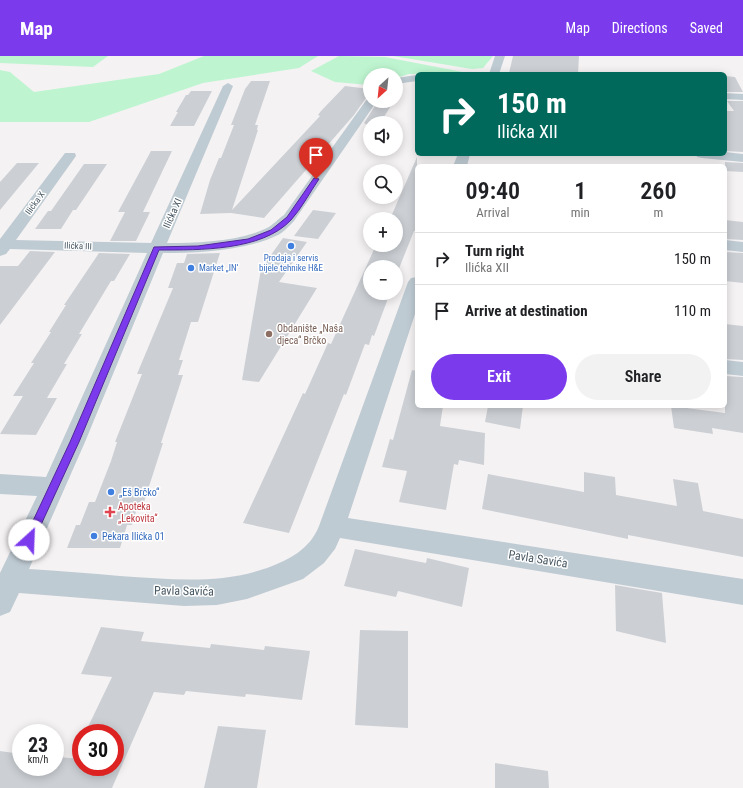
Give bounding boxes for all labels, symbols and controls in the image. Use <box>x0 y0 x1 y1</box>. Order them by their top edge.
text: Map <box>20 17 53 40</box>
text: Map <box>566 20 590 36</box>
text: Directions <box>612 20 668 36</box>
text: Saved <box>690 20 723 36</box>
north arrow <box>363 68 403 108</box>
map controls <box>363 68 403 300</box>
text: 150 m <box>497 87 567 120</box>
icon: right <box>431 88 483 140</box>
button: sound <box>363 116 403 156</box>
text: Ilićka XII <box>497 121 558 142</box>
pin <box>299 138 333 179</box>
icon: arrive <box>305 144 327 166</box>
button: search <box>363 164 403 204</box>
text: 09:40 <box>466 177 520 205</box>
text: 1 <box>574 177 586 205</box>
text: 260 <box>640 177 676 205</box>
street label: Ilićka X <box>23 190 47 216</box>
street label: Ilićka XI <box>161 197 184 230</box>
text: Arrival <box>476 205 509 220</box>
text: min <box>571 205 590 220</box>
text: m <box>653 205 663 220</box>
button: + <box>363 212 403 252</box>
street label: Ilićka III <box>64 241 92 251</box>
marker: Prodaja i servis bijele tehnike H&E <box>286 241 296 251</box>
text: Turn right <box>465 242 524 260</box>
icon: right <box>431 248 453 270</box>
text: 150 m <box>674 250 711 268</box>
place label: Prodaja i servis bijele tehnike H&E <box>259 253 323 273</box>
button: − <box>363 260 403 300</box>
text: Ilićka XII <box>465 260 509 275</box>
marker: Market „IN‘ <box>186 263 196 273</box>
place label: Market „IN‘ <box>199 263 239 273</box>
icon: arrive <box>431 300 453 322</box>
text: Arrive at destination <box>465 302 588 320</box>
text: 110 m <box>674 302 711 320</box>
place label: Obdanište „Naša djeca“ Brčko <box>277 323 343 346</box>
marker: Obdanište „Naša djeca“ Brčko <box>264 329 274 339</box>
button: Exit <box>431 354 567 400</box>
button: Share <box>575 354 711 400</box>
marker: „Eš Brčko“ <box>106 487 116 497</box>
place label: „Eš Brčko“ <box>119 487 160 498</box>
place label: Apoteka „Lekovita“ <box>118 501 158 524</box>
marker: Apoteka „Lekovita“ <box>105 507 115 517</box>
position arrow <box>8.0 519 50.0 561</box>
marker: Pekara Ilićka 01 <box>89 531 99 541</box>
place label: Pekara Ilićka 01 <box>102 531 165 542</box>
street label: Pavla Savića <box>507 547 569 571</box>
street label: Pavla Savića <box>154 583 214 599</box>
speed limit sign: 30 <box>72 724 124 776</box>
text: 23 <box>28 733 48 757</box>
text: km/h <box>28 754 48 765</box>

